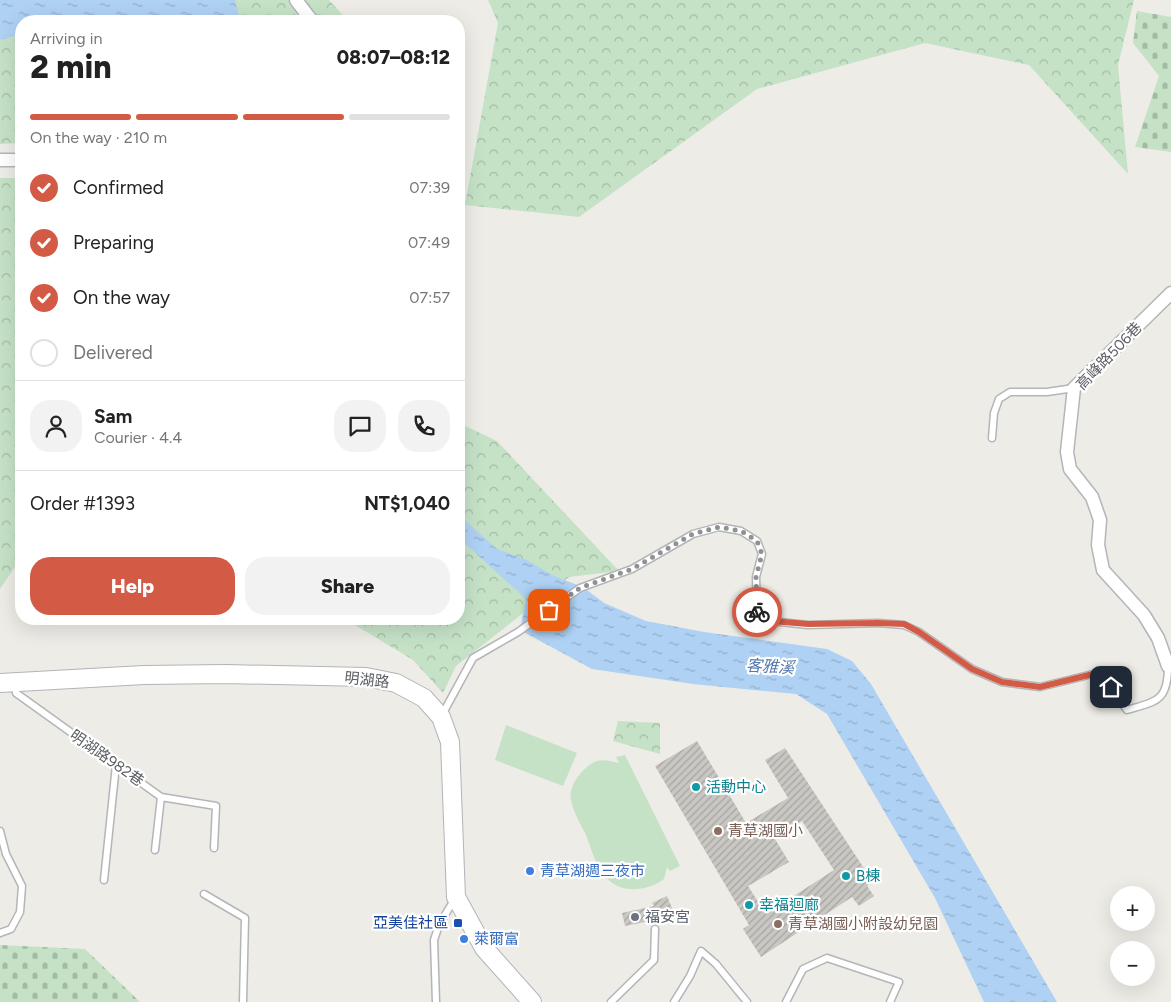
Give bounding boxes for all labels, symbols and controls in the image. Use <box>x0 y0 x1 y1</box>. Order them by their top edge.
text: Arriving in <box>30 29 102 48</box>
text: 08:07–08:12 <box>337 46 450 69</box>
text: 2 min <box>30 48 112 86</box>
text: On the way · 210 m <box>30 128 167 147</box>
icon: check <box>30 174 58 202</box>
text: Confirmed <box>73 176 164 199</box>
text: 07:39 <box>409 178 450 197</box>
icon: check <box>30 229 58 257</box>
text: Preparing <box>73 231 154 254</box>
text: 07:49 <box>408 233 450 252</box>
icon: check <box>30 284 58 312</box>
text: On the way <box>73 286 170 309</box>
text: 07:57 <box>409 288 450 307</box>
street label: 高峰路506巷 <box>1072 319 1146 393</box>
text: Delivered <box>73 341 153 364</box>
button: person <box>30 400 82 452</box>
button: chat <box>334 400 386 452</box>
button: phone <box>398 400 450 452</box>
text: Sam <box>94 405 132 428</box>
text: Courier · 4.4 <box>94 428 182 447</box>
text: Order #1393 <box>30 492 135 515</box>
text: NT$1,040 <box>364 492 450 515</box>
button: Help <box>30 557 235 615</box>
button: Share <box>245 557 450 615</box>
courier <box>732 587 782 637</box>
pin <box>528 589 570 631</box>
icon: bag <box>535 596 563 624</box>
icon: bike <box>743 598 771 626</box>
water label: 客雅溪 <box>746 656 796 677</box>
pin <box>1090 666 1132 708</box>
street label: 明湖路 <box>344 669 390 691</box>
icon: home <box>1097 673 1125 701</box>
street label: 明湖路982巷 <box>67 726 147 790</box>
place label: 活動中心 <box>706 778 766 796</box>
marker: 活動中心 <box>690 781 702 793</box>
place label: 青草湖國小 <box>728 822 803 840</box>
marker: 青草湖國小 <box>712 825 724 837</box>
place label: 青草湖週三夜市 <box>540 862 645 880</box>
marker: 青草湖週三夜市 <box>524 865 536 877</box>
place label: B棟 <box>856 867 880 885</box>
marker: B棟 <box>840 870 852 882</box>
map controls <box>1110 886 1155 986</box>
button: + <box>1110 886 1155 931</box>
place label: 幸福迴廊 <box>759 896 819 914</box>
marker: 幸福迴廊 <box>743 899 755 911</box>
place label: 福安宮 <box>645 908 690 926</box>
marker: 福安宮 <box>629 911 641 923</box>
place label: 亞美佳社區 <box>373 914 448 932</box>
place label: 青草湖國小附設幼兒園 <box>788 915 938 933</box>
marker: 亞美佳社區 <box>452 917 464 929</box>
marker: 青草湖國小附設幼兒園 <box>772 918 784 930</box>
place label: 萊爾富 <box>474 930 519 948</box>
marker: 萊爾富 <box>458 933 470 945</box>
button: − <box>1110 941 1155 986</box>

